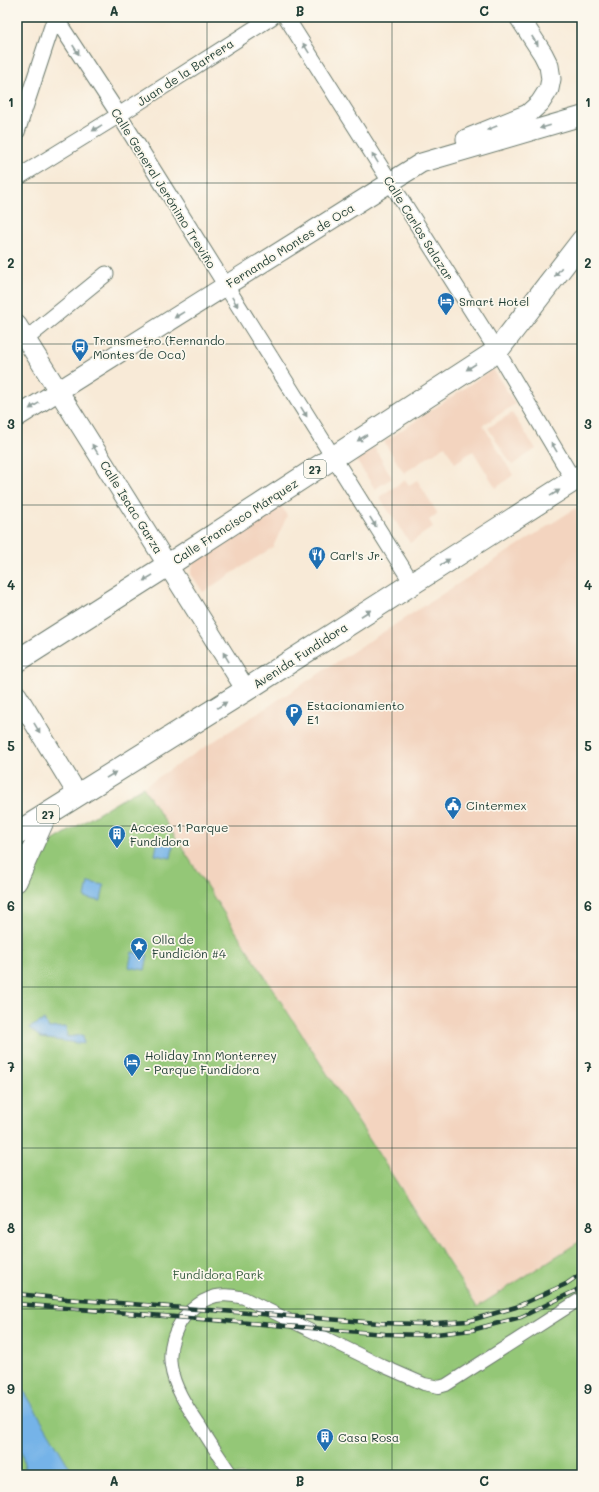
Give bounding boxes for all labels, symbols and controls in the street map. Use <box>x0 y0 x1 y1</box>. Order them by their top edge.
text: A <box>109 2 119 19</box>
text: B <box>296 2 305 19</box>
text: C <box>479 2 489 19</box>
street label: Juan de la Barrera <box>134 35 236 109</box>
one-way arrow <box>531 36 539 46</box>
one-way arrow <box>302 43 310 53</box>
one-way arrow <box>72 45 80 55</box>
text: 1 <box>8 93 14 110</box>
text: 1 <box>585 93 591 110</box>
street label: Calle General Jerónimo Treviño <box>108 105 220 271</box>
one-way arrow <box>538 124 550 130</box>
one-way arrow <box>91 125 103 132</box>
one-way arrow <box>486 126 498 132</box>
one-way arrow <box>371 153 379 163</box>
street label: Calle Carlos Salazar <box>380 173 458 283</box>
street label: Fernando Montes de Oca <box>223 199 357 291</box>
text: 2 <box>7 254 15 271</box>
text: 2 <box>584 254 592 271</box>
one-way arrow <box>554 267 562 278</box>
hotel icon: Smart Hotel <box>436 291 456 316</box>
place label: Smart Hotel <box>459 293 529 309</box>
one-way arrow <box>231 297 239 307</box>
one-way arrow <box>174 311 185 319</box>
place label: Transmetro (Fernando Montes de Oca) <box>93 332 225 362</box>
bus stop icon: Transmetro (Fernando Montes de Oca) <box>70 337 90 362</box>
one-way arrow <box>465 364 477 371</box>
one-way arrow <box>28 403 40 410</box>
one-way arrow <box>300 406 307 418</box>
text: 3 <box>7 415 15 432</box>
text: 3 <box>584 415 592 432</box>
one-way arrow <box>357 434 367 442</box>
one-way arrow <box>551 441 558 453</box>
one-way arrow <box>91 444 99 454</box>
street label: Calle Isaac Garza <box>97 457 167 557</box>
road number: 27 <box>304 460 326 478</box>
street label: Calle Francisco Márquez <box>169 474 301 568</box>
one-way arrow <box>550 489 560 497</box>
one-way arrow <box>369 517 377 527</box>
restaurant icon: Carl's Jr. <box>307 545 327 570</box>
place label: Carl's Jr. <box>330 547 384 563</box>
one-way arrow <box>440 558 450 566</box>
one-way arrow <box>142 574 154 581</box>
text: 4 <box>7 576 15 593</box>
text: 4 <box>584 576 592 593</box>
one-way arrow <box>360 609 372 616</box>
street label: Avenida Fundidora <box>250 618 350 692</box>
one-way arrow <box>222 651 229 663</box>
place label: Estacionamiento E1 <box>307 697 404 727</box>
one-way arrow <box>216 702 227 709</box>
parking icon: Estacionamiento E1 <box>284 702 304 727</box>
one-way arrow <box>34 722 41 734</box>
text: 5 <box>7 737 15 754</box>
text: 5 <box>584 737 592 754</box>
one-way arrow <box>106 771 117 778</box>
public building icon: Cintermex <box>443 795 463 820</box>
place label: Cintermex <box>466 797 527 813</box>
road number: 27 <box>37 805 59 823</box>
place label: Acceso 1 Parque Fundidora <box>130 819 228 849</box>
building icon: Acceso 1 Parque Fundidora <box>107 824 127 849</box>
text: 6 <box>7 897 15 914</box>
text: 6 <box>584 897 592 914</box>
place label: Olla de Fundición #4 <box>152 931 226 961</box>
place icon: Olla de Fundición #4 <box>129 936 149 961</box>
place label: Holiday Inn Monterrey - Parque Fundidora <box>145 1047 277 1077</box>
hotel icon: Holiday Inn Monterrey - Parque Fundidora <box>122 1052 142 1077</box>
text: 7 <box>7 1058 15 1075</box>
text: 7 <box>584 1058 592 1075</box>
text: 8 <box>7 1219 15 1236</box>
text: 8 <box>584 1219 592 1236</box>
park label: Fundidora Park <box>173 1266 263 1282</box>
text: 9 <box>7 1380 15 1397</box>
text: 9 <box>584 1380 592 1397</box>
building icon: Casa Rosa <box>315 1427 335 1452</box>
place label: Casa Rosa <box>338 1429 399 1445</box>
text: A <box>109 1472 119 1489</box>
text: B <box>296 1472 305 1489</box>
text: C <box>479 1472 489 1489</box>

